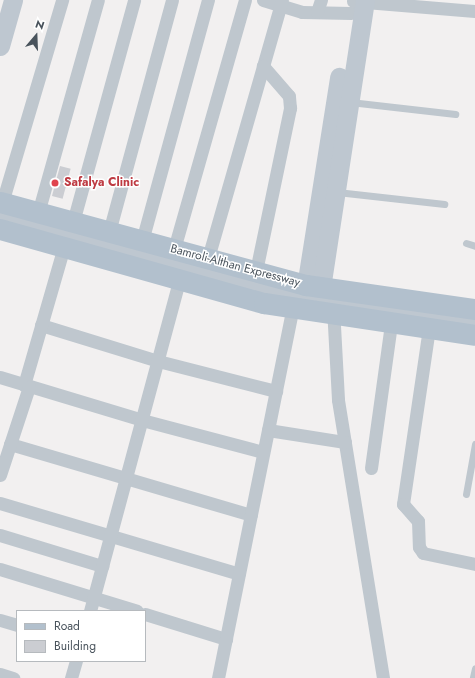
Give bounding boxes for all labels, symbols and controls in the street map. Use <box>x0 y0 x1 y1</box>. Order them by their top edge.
north arrow <box>16 16 56 56</box>
text: N <box>33 16 47 34</box>
place label: Safalya Clinic <box>64 176 139 190</box>
marker: Safalya Clinic <box>49 177 61 189</box>
street label: Bamroli-Althan Expressway <box>169 242 301 290</box>
legend <box>16 610 146 662</box>
text: Road <box>54 617 80 635</box>
text: Building <box>54 637 96 655</box>

